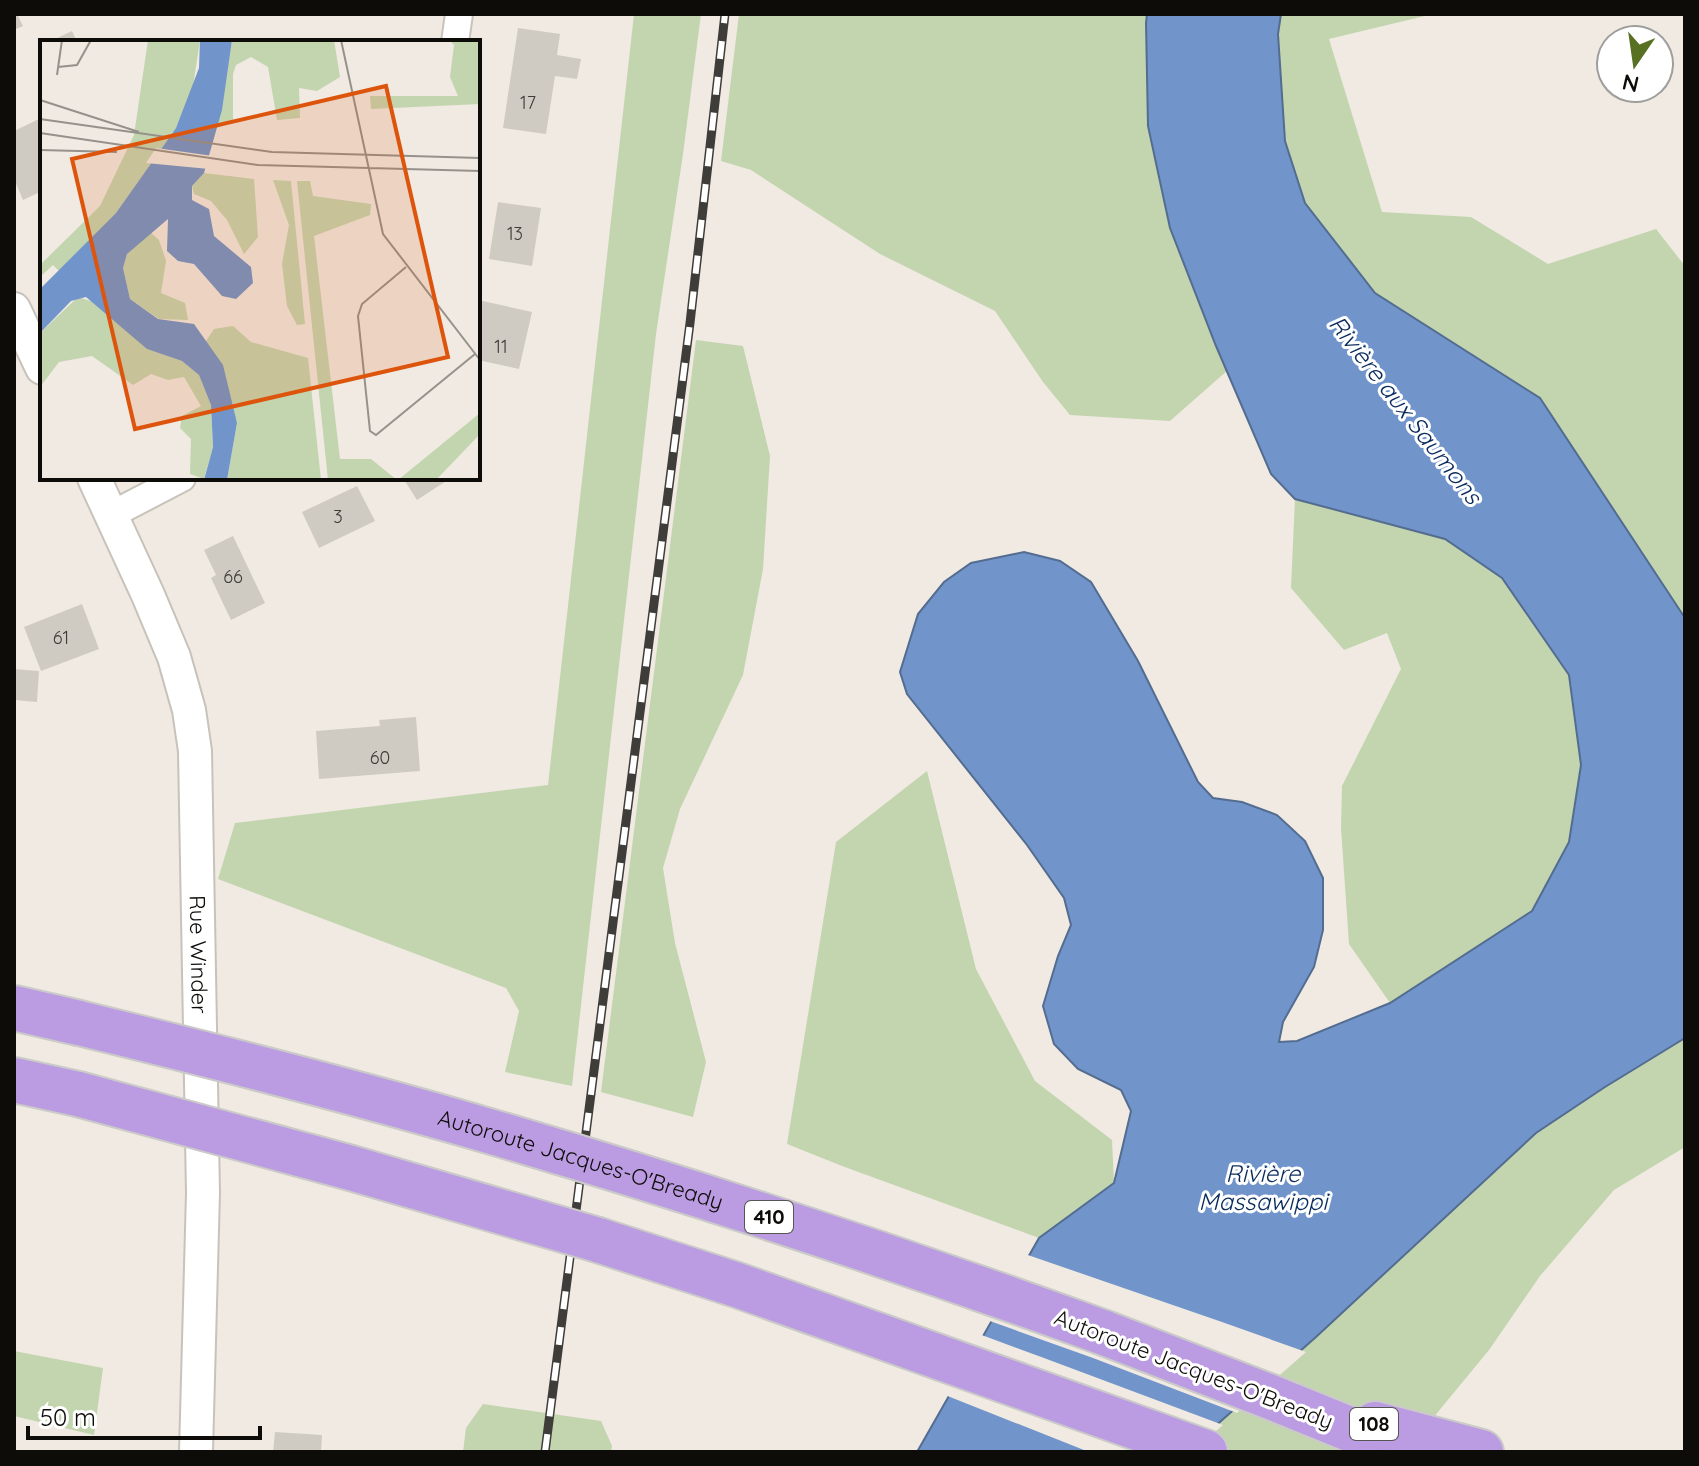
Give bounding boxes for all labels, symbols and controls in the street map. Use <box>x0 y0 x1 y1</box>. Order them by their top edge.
north arrow <box>1595 24 1675 104</box>
inset map <box>40 40 480 480</box>
text: N <box>1619 68 1642 99</box>
house number: 17 <box>520 91 536 114</box>
house number: 13 <box>507 222 523 245</box>
water label: Rivière aux Saumons <box>1323 309 1490 511</box>
house number: 11 <box>494 335 508 358</box>
house number: 3 <box>333 505 343 528</box>
house number: 66 <box>223 565 243 588</box>
house number: 61 <box>53 626 69 649</box>
house number: 60 <box>370 746 390 769</box>
street label: Rue Winder <box>184 895 214 1014</box>
street label: Autoroute Jacques-O'Bready <box>435 1103 727 1216</box>
water label: Rivière Massawippi <box>1199 1158 1330 1216</box>
road number: 410 <box>745 1201 793 1233</box>
street label: Autoroute Jacques-O'Bready <box>1051 1303 1337 1435</box>
scale bar <box>28 1390 260 1440</box>
text: 50 m <box>40 1402 96 1432</box>
road number: 108 <box>1350 1408 1398 1440</box>

